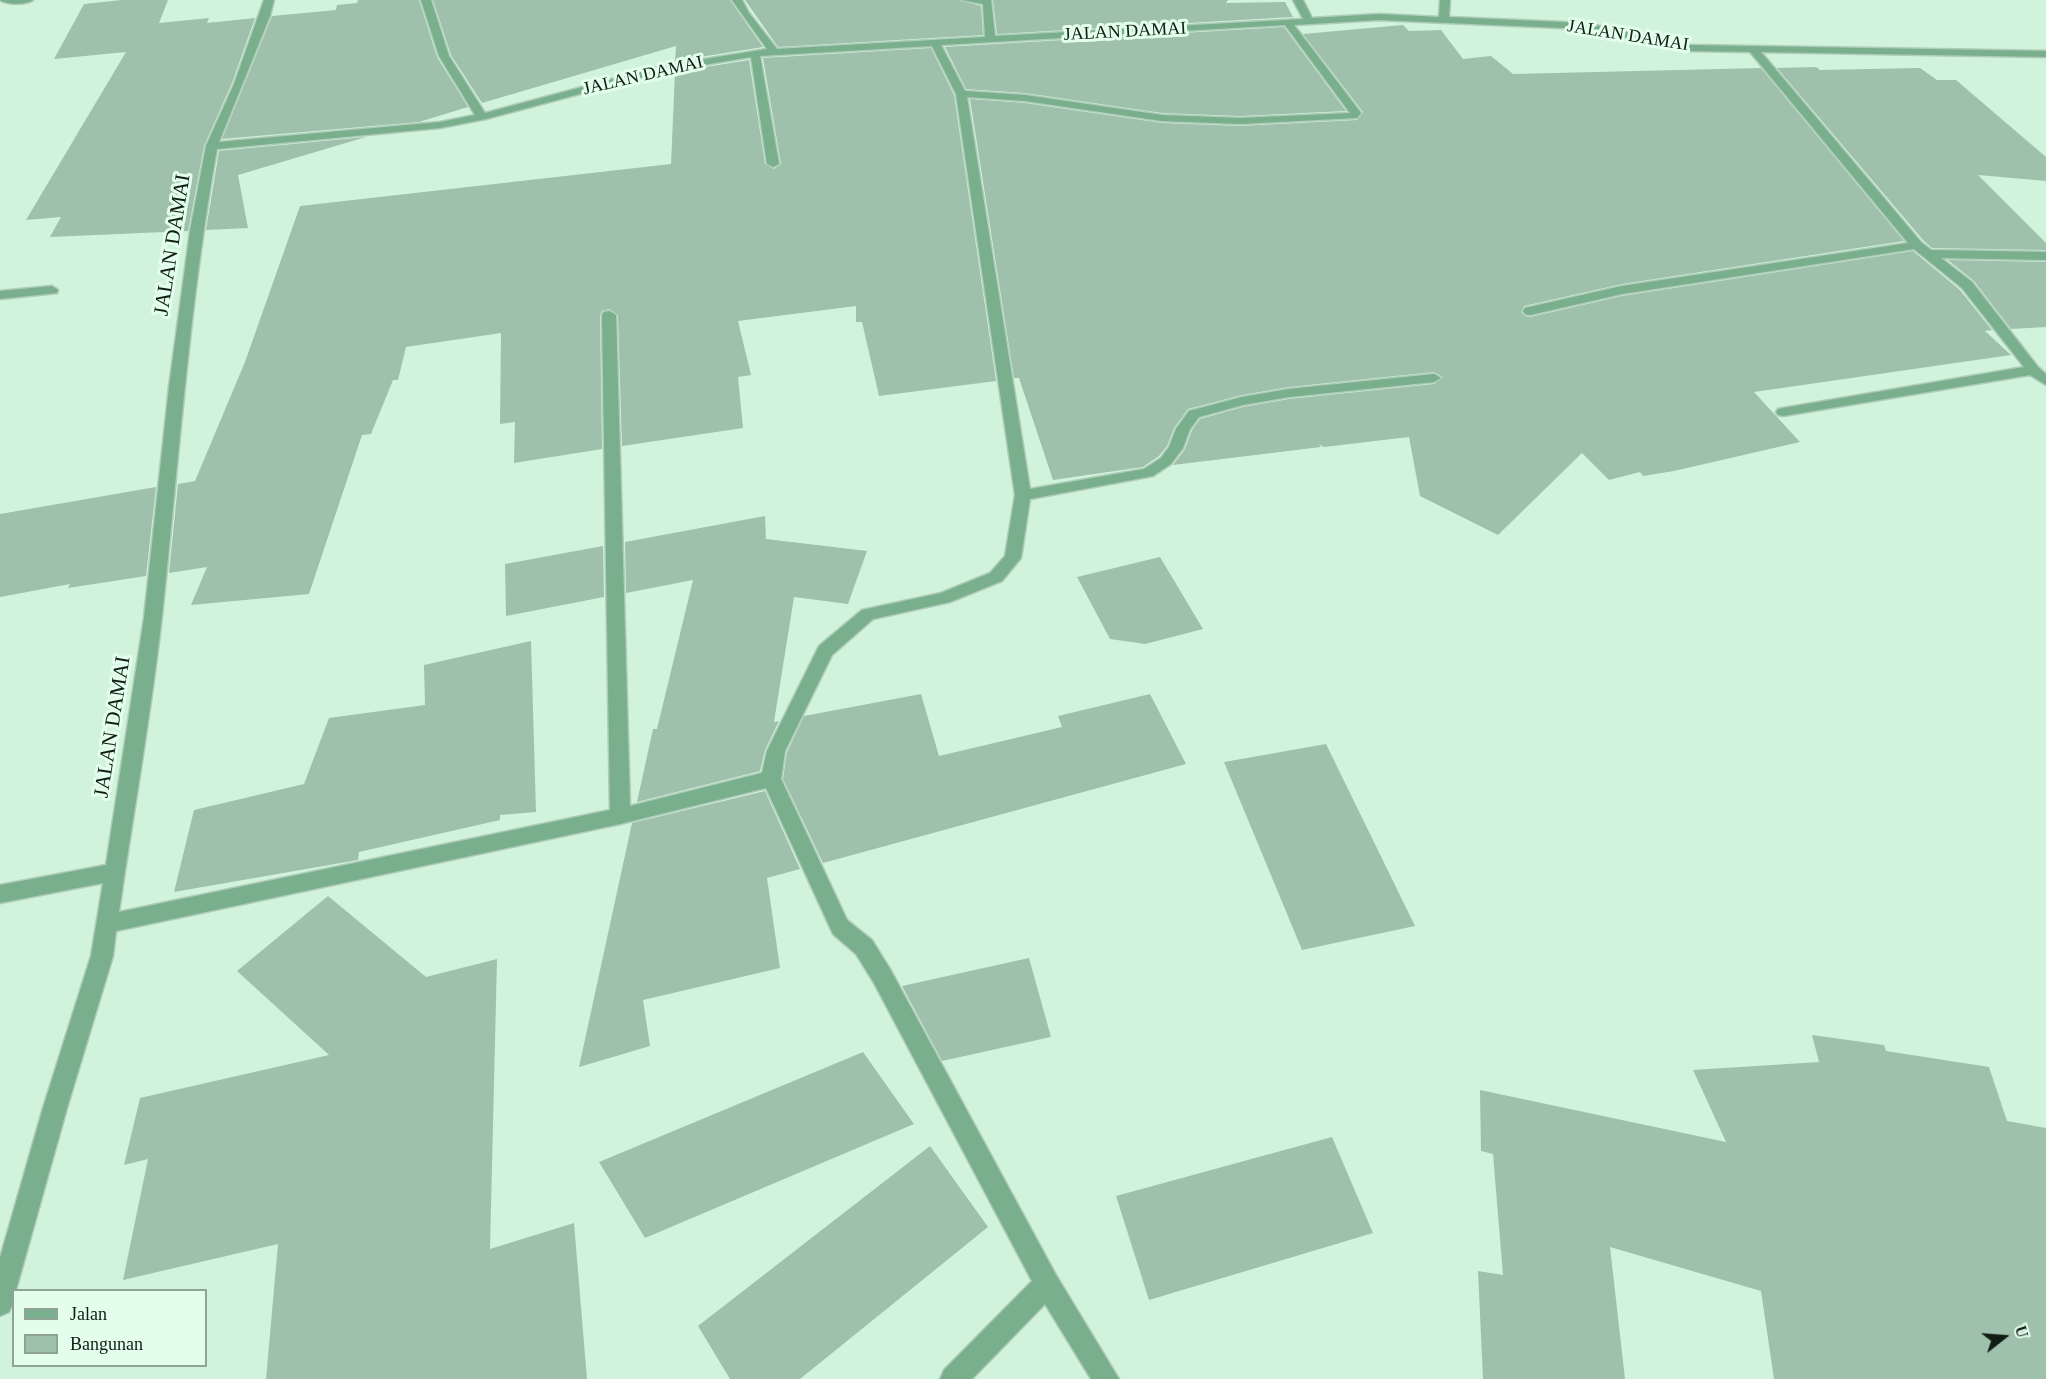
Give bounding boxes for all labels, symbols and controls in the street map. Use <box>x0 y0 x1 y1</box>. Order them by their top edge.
street label: JALAN DAMAI <box>1566 16 1690 56</box>
street label: JALAN DAMAI <box>1063 18 1187 46</box>
street label: JALAN DAMAI <box>581 52 705 100</box>
street label: JALAN DAMAI <box>149 172 197 318</box>
street label: JALAN DAMAI <box>89 654 137 800</box>
legend <box>12 1289 207 1367</box>
text: Jalan <box>70 1304 107 1324</box>
north arrow <box>1974 1307 2034 1367</box>
text: U <box>2012 1324 2032 1340</box>
text: Bangunan <box>70 1334 143 1354</box>

